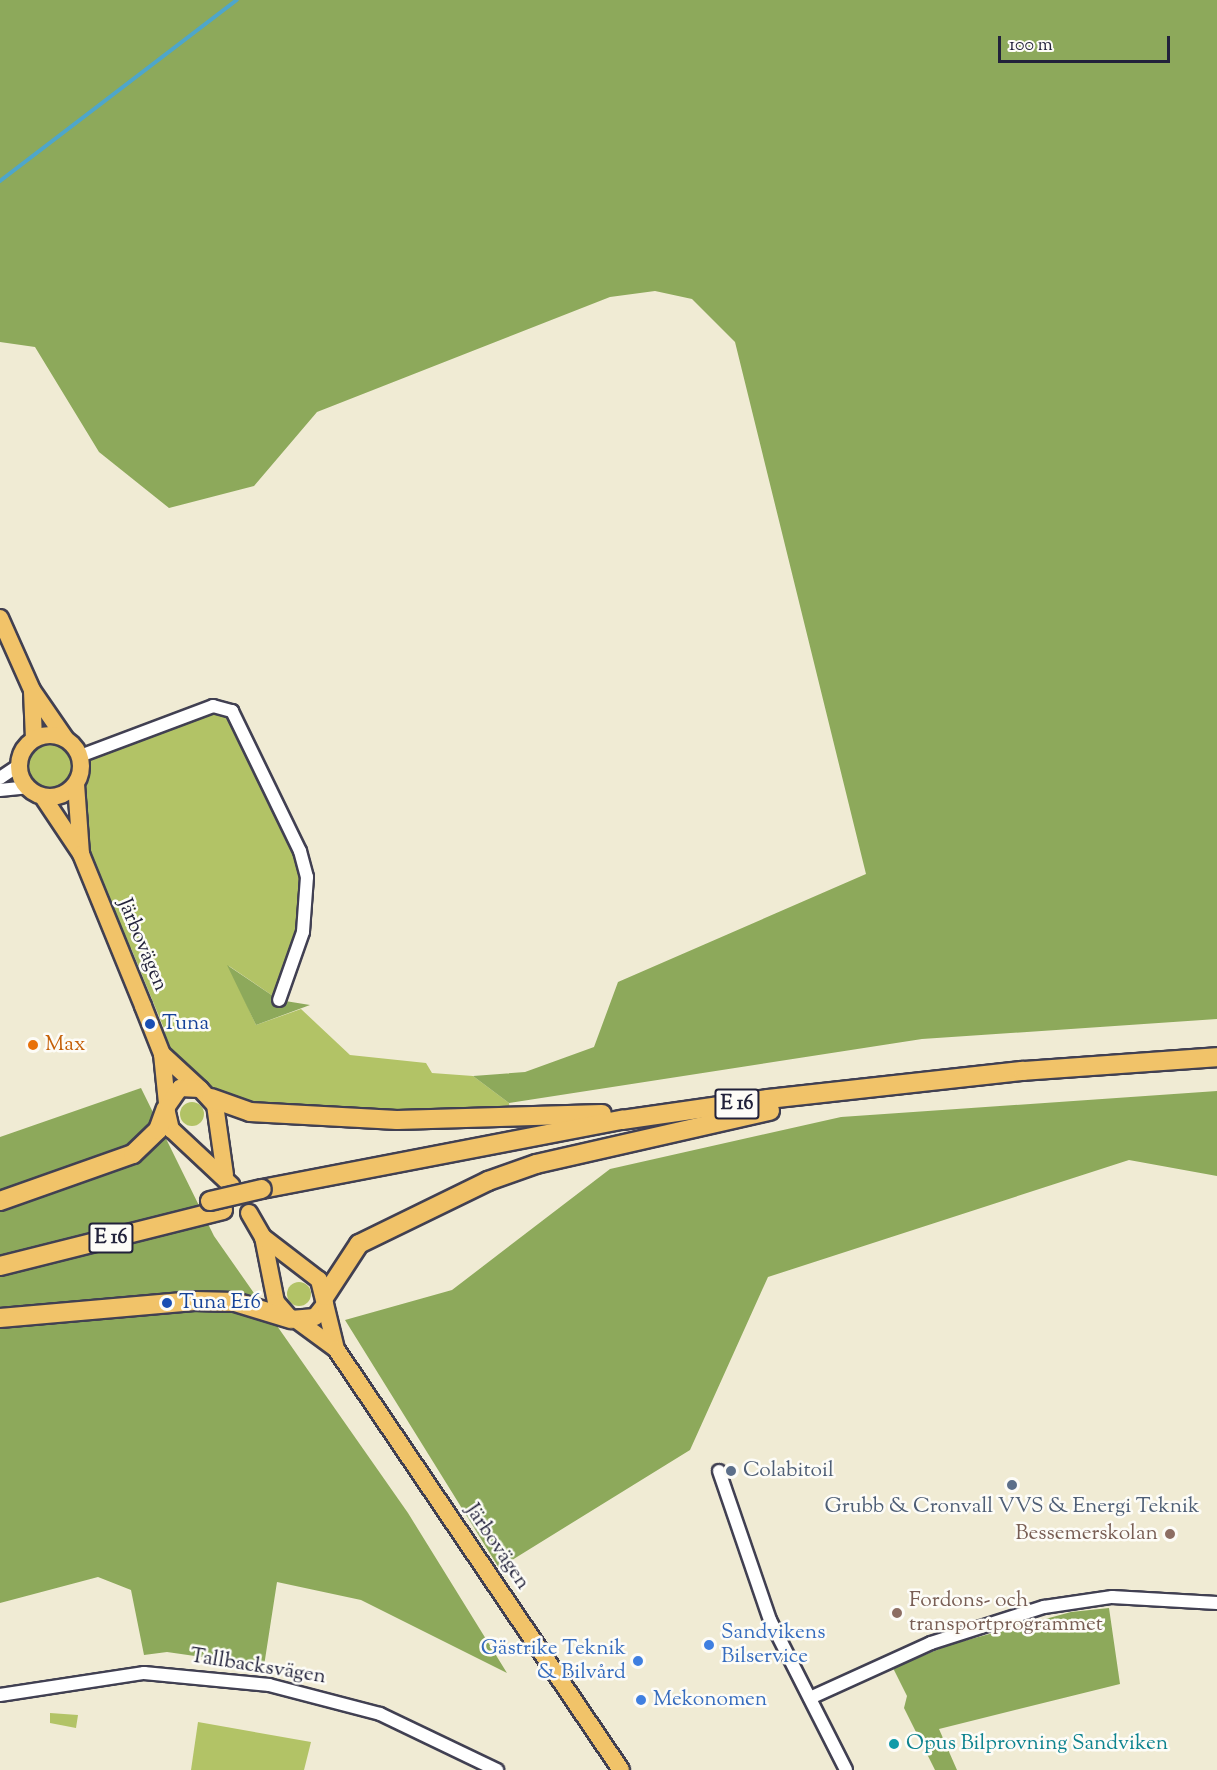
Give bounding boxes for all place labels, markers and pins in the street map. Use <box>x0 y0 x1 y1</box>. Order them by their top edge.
place label: Tuna <box>162 1011 209 1037</box>
marker: Tuna <box>143 1017 157 1031</box>
place label: Max <box>45 1032 85 1058</box>
marker: Max <box>26 1038 40 1052</box>
place label: Tuna E16 <box>179 1290 261 1316</box>
marker: Tuna E16 <box>160 1296 174 1310</box>
place label: Colabitoil <box>743 1458 834 1484</box>
marker: Colabitoil <box>724 1464 738 1478</box>
marker: Grubb & Cronvall VVS & Energi Teknik <box>1005 1478 1019 1492</box>
place label: Grubb & Cronvall VVS & Energi Teknik <box>825 1494 1199 1520</box>
place label: Bessemerskolan <box>1015 1521 1158 1547</box>
marker: Bessemerskolan <box>1163 1527 1177 1541</box>
place label: Fordons- och transportprogrammet <box>909 1588 1103 1638</box>
marker: Fordons- och transportprogrammet <box>890 1606 904 1620</box>
place label: Sandvikens Bilservice <box>721 1620 825 1670</box>
place label: Gästrike Teknik & Bilvård <box>481 1636 626 1686</box>
marker: Sandvikens Bilservice <box>702 1638 716 1652</box>
marker: Gästrike Teknik & Bilvård <box>631 1654 645 1668</box>
place label: Mekonomen <box>653 1687 767 1713</box>
marker: Mekonomen <box>634 1693 648 1707</box>
place label: Opus Bilprovning Sandviken <box>906 1731 1168 1757</box>
marker: Opus Bilprovning Sandviken <box>887 1737 901 1751</box>

